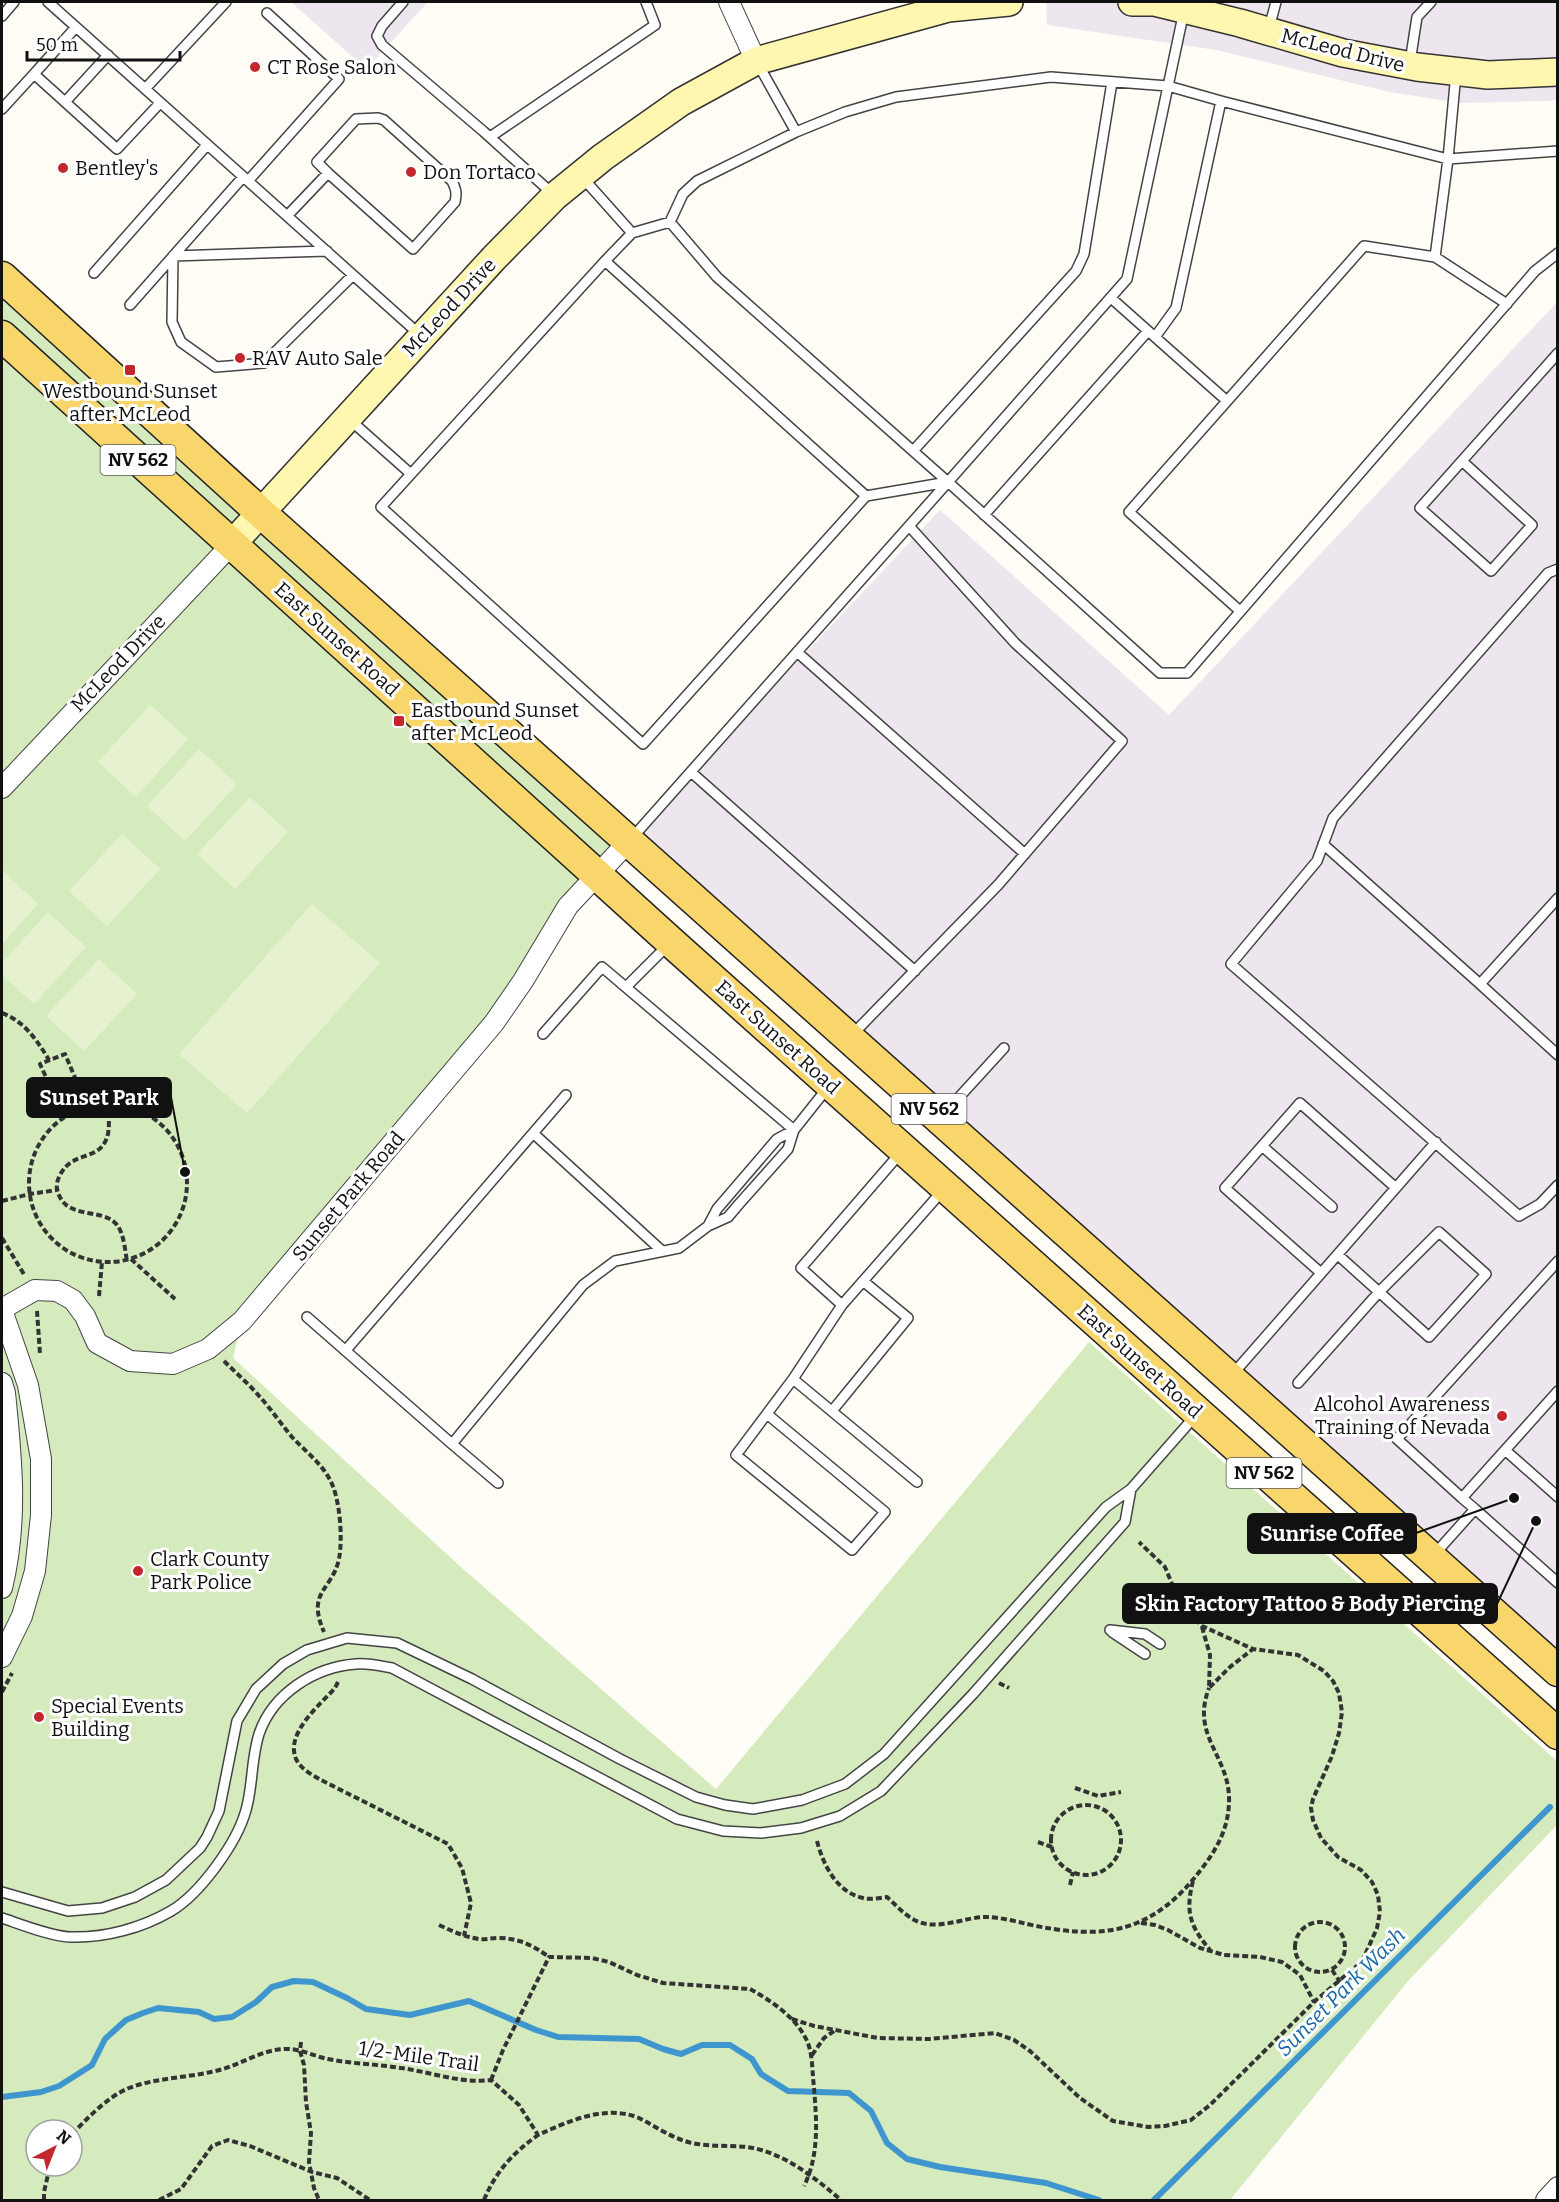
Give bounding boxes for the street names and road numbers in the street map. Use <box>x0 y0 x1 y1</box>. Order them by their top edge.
street label: McLeod Drive <box>1279 23 1407 77</box>
street label: McLeod Drive <box>397 253 501 361</box>
road number: NV 562 <box>100 445 176 475</box>
street label: East Sunset Road <box>270 577 404 701</box>
street label: McLeod Drive <box>66 609 170 717</box>
street label: East Sunset Road <box>711 975 845 1099</box>
road number: NV 562 <box>892 1094 966 1124</box>
street label: Sunset Park Road <box>287 1126 409 1266</box>
street label: East Sunset Road <box>1073 1299 1207 1423</box>
road number: NV 562 <box>1226 1458 1302 1488</box>
street label: 1/2-Mile Trail <box>357 2036 481 2076</box>

